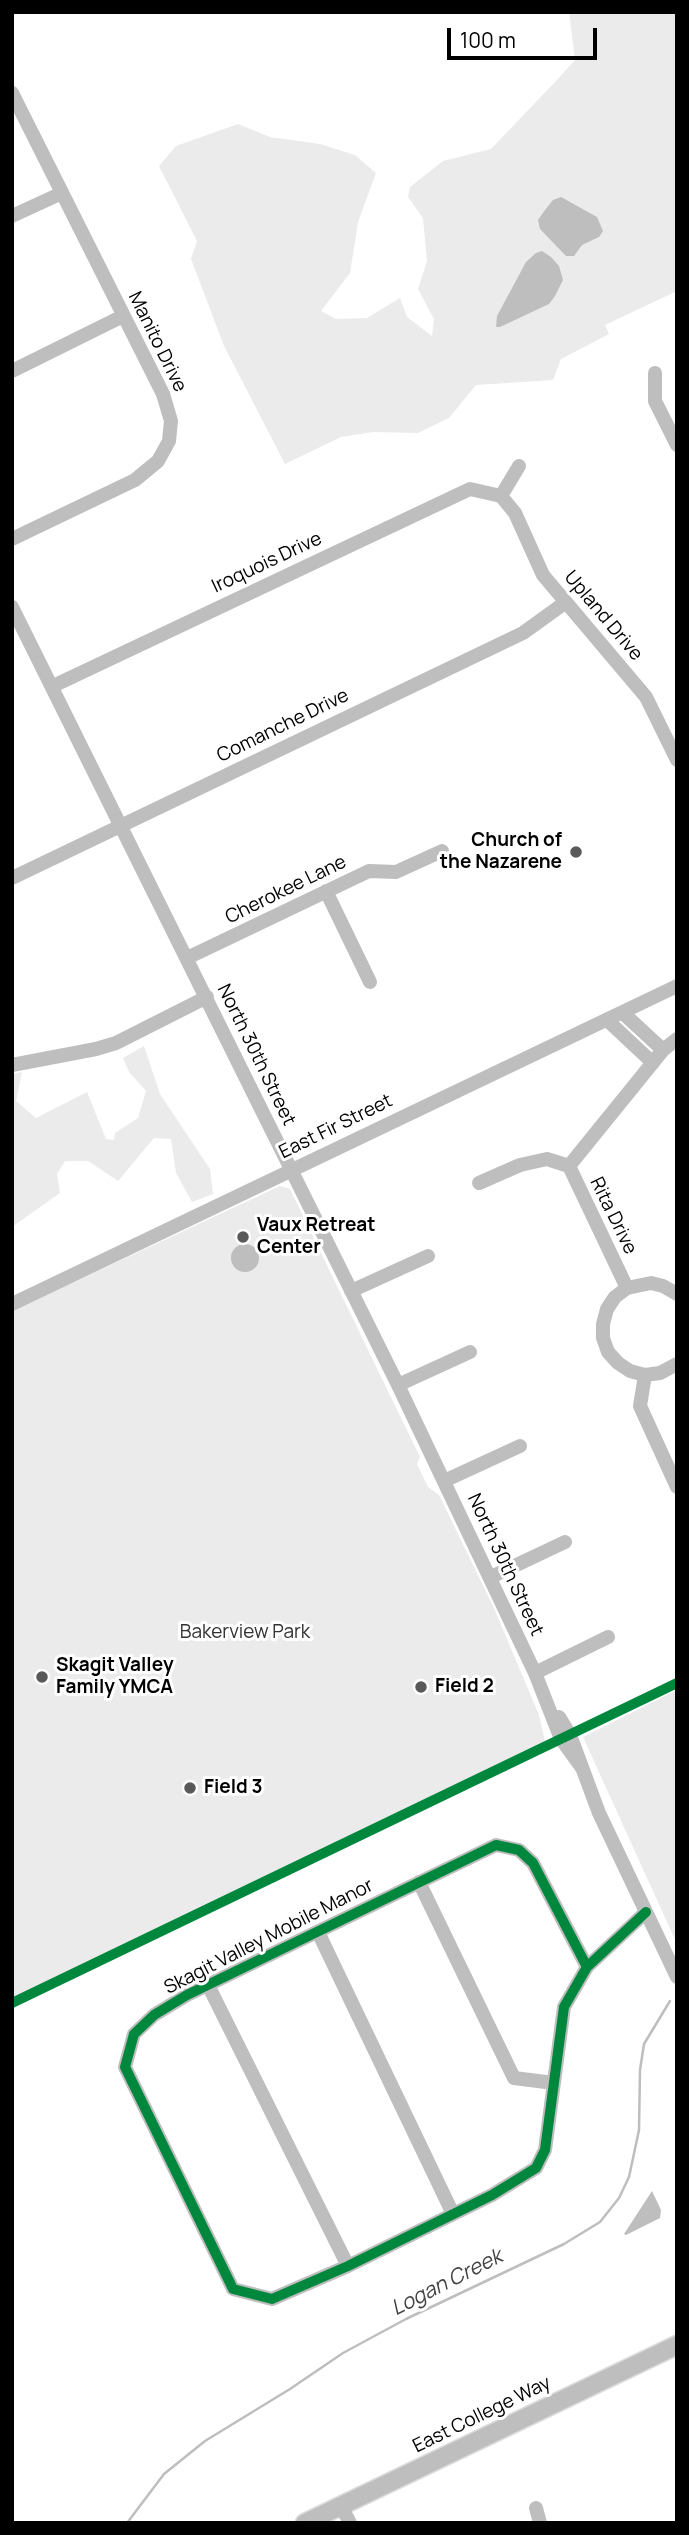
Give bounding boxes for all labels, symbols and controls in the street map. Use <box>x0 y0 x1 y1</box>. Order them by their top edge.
scale bar <box>451 14 602 58</box>
text: 100 m <box>460 26 516 54</box>
street label: Manito Drive <box>123 288 191 396</box>
street label: Iroquois Drive <box>208 528 326 598</box>
street label: Upland Drive <box>559 566 647 666</box>
street label: Comanche Drive <box>213 684 353 768</box>
place label: Church of the Nazarene <box>440 830 562 874</box>
marker: Church of the Nazarene <box>568 844 584 860</box>
street label: Cherokee Lane <box>222 851 350 929</box>
street label: North 30th Street <box>212 981 300 1129</box>
street label: East Fir Street <box>276 1090 396 1164</box>
street label: Rita Drive <box>585 1174 641 1258</box>
place label: Vaux Retreat Center <box>257 1215 375 1259</box>
marker: Vaux Retreat Center <box>235 1229 251 1245</box>
street label: North 30th Street <box>462 1490 548 1640</box>
park label: Bakerview Park <box>180 1622 310 1644</box>
place label: Skagit Valley Family YMCA <box>56 1655 174 1699</box>
marker: Skagit Valley Family YMCA <box>34 1669 50 1685</box>
place label: Field 2 <box>435 1676 494 1698</box>
marker: Field 2 <box>413 1679 429 1695</box>
place label: Field 3 <box>204 1777 263 1799</box>
marker: Field 3 <box>182 1780 198 1796</box>
street label: Skagit Valley Mobile Manor <box>161 1874 377 2000</box>
water label: Logan Creek <box>387 2244 507 2322</box>
street label: East College Way <box>409 2372 555 2458</box>

